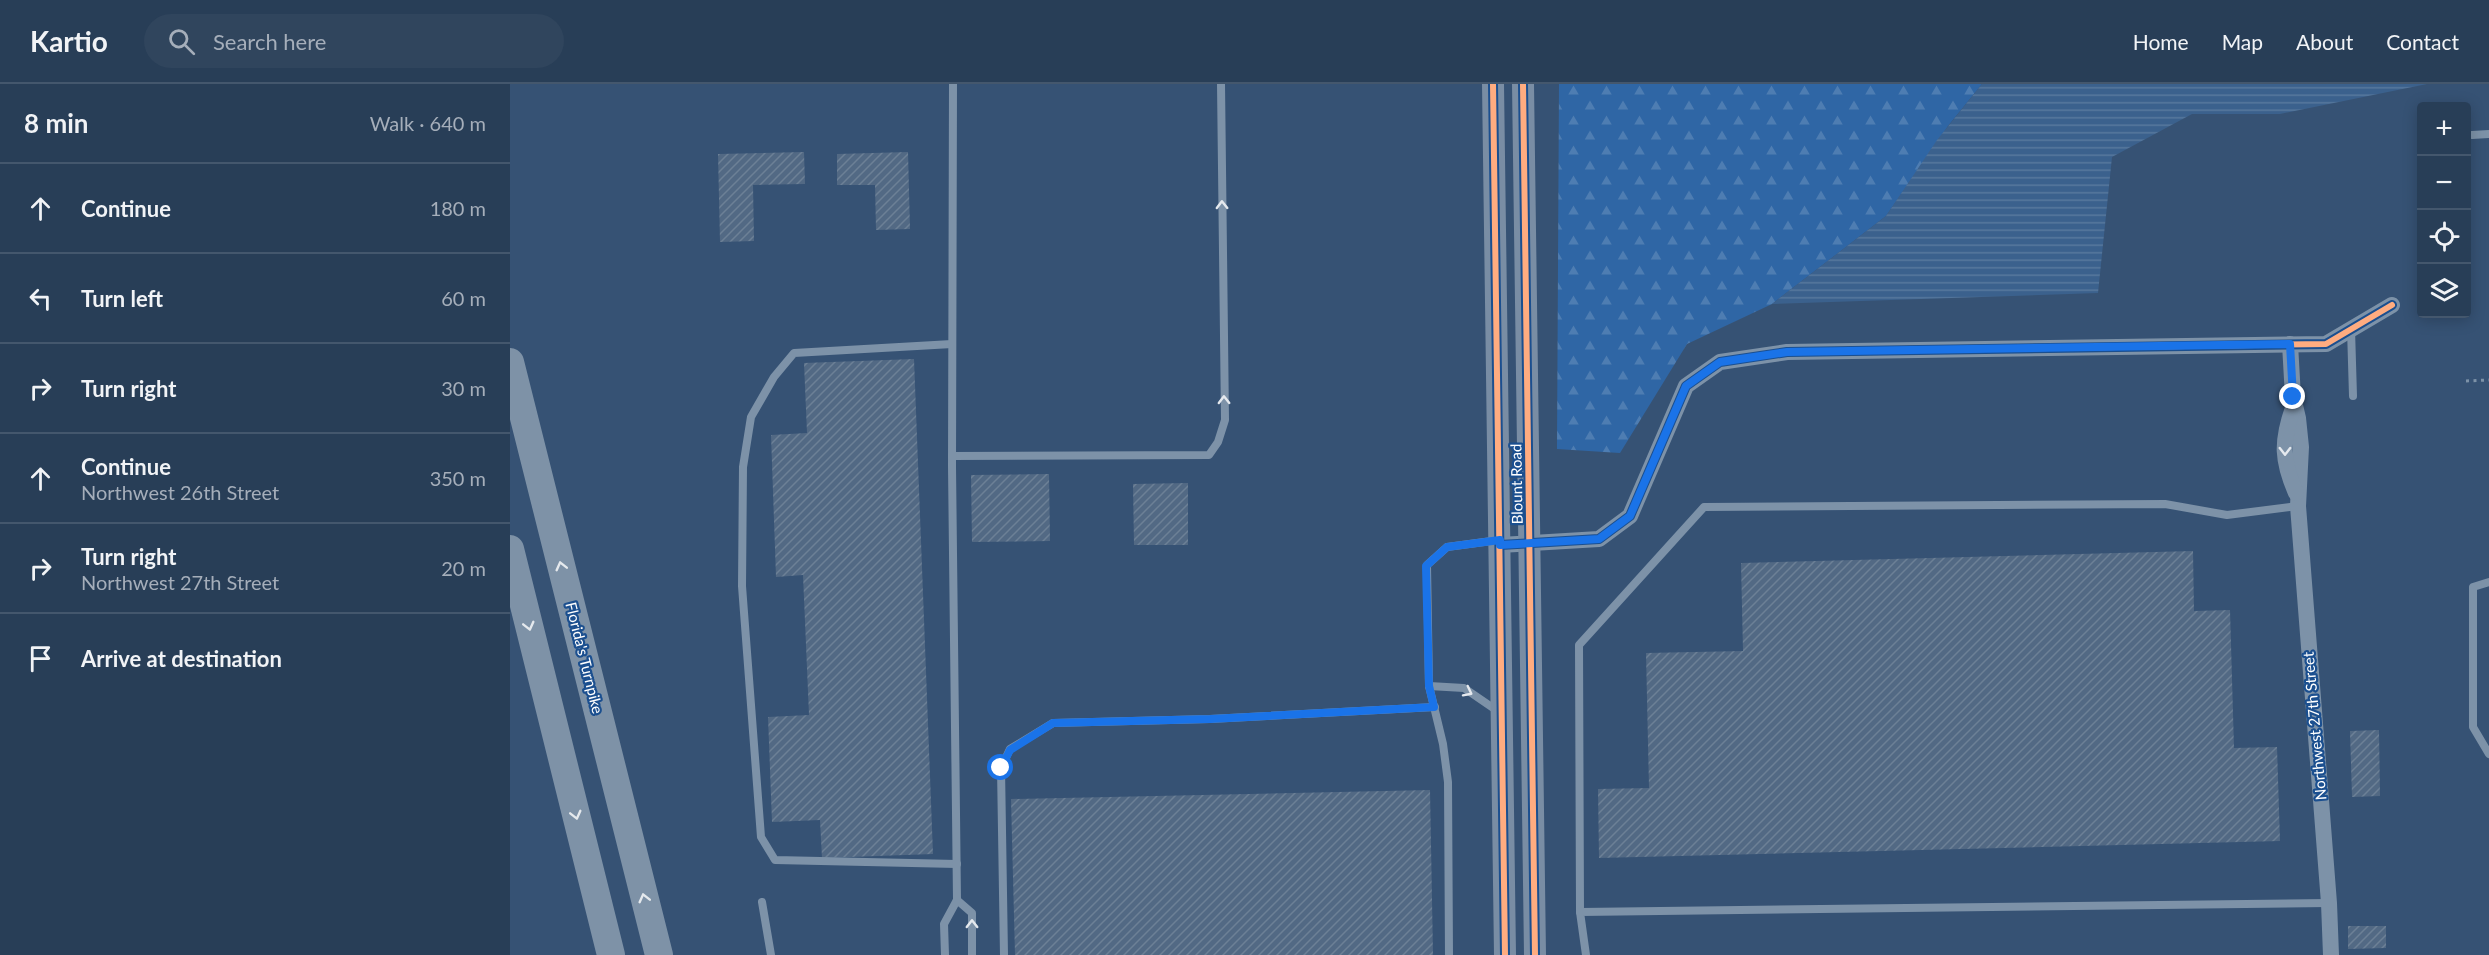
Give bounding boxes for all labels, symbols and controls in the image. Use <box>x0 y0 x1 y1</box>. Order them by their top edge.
search box <box>144 14 564 68</box>
text: Kartio <box>30 24 108 58</box>
icon: search <box>165 25 198 58</box>
text: Search here <box>213 28 326 55</box>
text: Home <box>2133 29 2189 54</box>
text: Map <box>2222 29 2263 54</box>
text: About <box>2296 29 2353 54</box>
text: Contact <box>2386 29 2459 54</box>
map controls <box>2417 102 2471 318</box>
button: + <box>2417 102 2471 156</box>
text: 8 min <box>24 107 88 139</box>
text: Walk · 640 m <box>370 111 486 135</box>
button: − <box>2417 156 2471 210</box>
icon: ahead <box>24 192 57 225</box>
text: Continue <box>81 195 171 222</box>
text: 180 m <box>430 196 486 220</box>
one-way arrow <box>1216 201 1228 210</box>
button: locate <box>2417 210 2471 264</box>
button: layers <box>2417 264 2471 318</box>
icon: left <box>24 282 57 315</box>
text: Turn left <box>81 285 163 312</box>
text: 60 m <box>441 286 486 310</box>
icon: right <box>24 372 57 405</box>
text: Turn right <box>81 375 176 402</box>
text: 30 m <box>441 376 486 400</box>
route end <box>2279 383 2305 409</box>
one-way arrow <box>1218 396 1231 405</box>
street label: Blount Road <box>1506 444 1526 525</box>
one-way arrow <box>2279 446 2291 455</box>
text: Continue <box>81 453 171 480</box>
icon: ahead <box>24 462 57 495</box>
text: 350 m <box>430 466 486 490</box>
text: Northwest 26th Street <box>81 480 279 504</box>
text: Turn right <box>81 543 176 570</box>
icon: right <box>24 552 57 585</box>
text: 20 m <box>441 556 486 580</box>
one-way arrow <box>556 562 569 572</box>
text: Northwest 27th Street <box>81 570 279 594</box>
street label: Florida's Turnpike <box>562 600 608 716</box>
one-way arrow <box>522 621 535 631</box>
icon: arrive <box>24 642 57 675</box>
text: Arrive at destination <box>81 645 282 672</box>
street label: Northwest 27th Street <box>2299 651 2329 801</box>
one-way arrow <box>1462 685 1472 696</box>
route start <box>987 754 1013 780</box>
one-way arrow <box>569 810 582 820</box>
one-way arrow <box>639 893 652 903</box>
one-way arrow <box>966 920 978 929</box>

